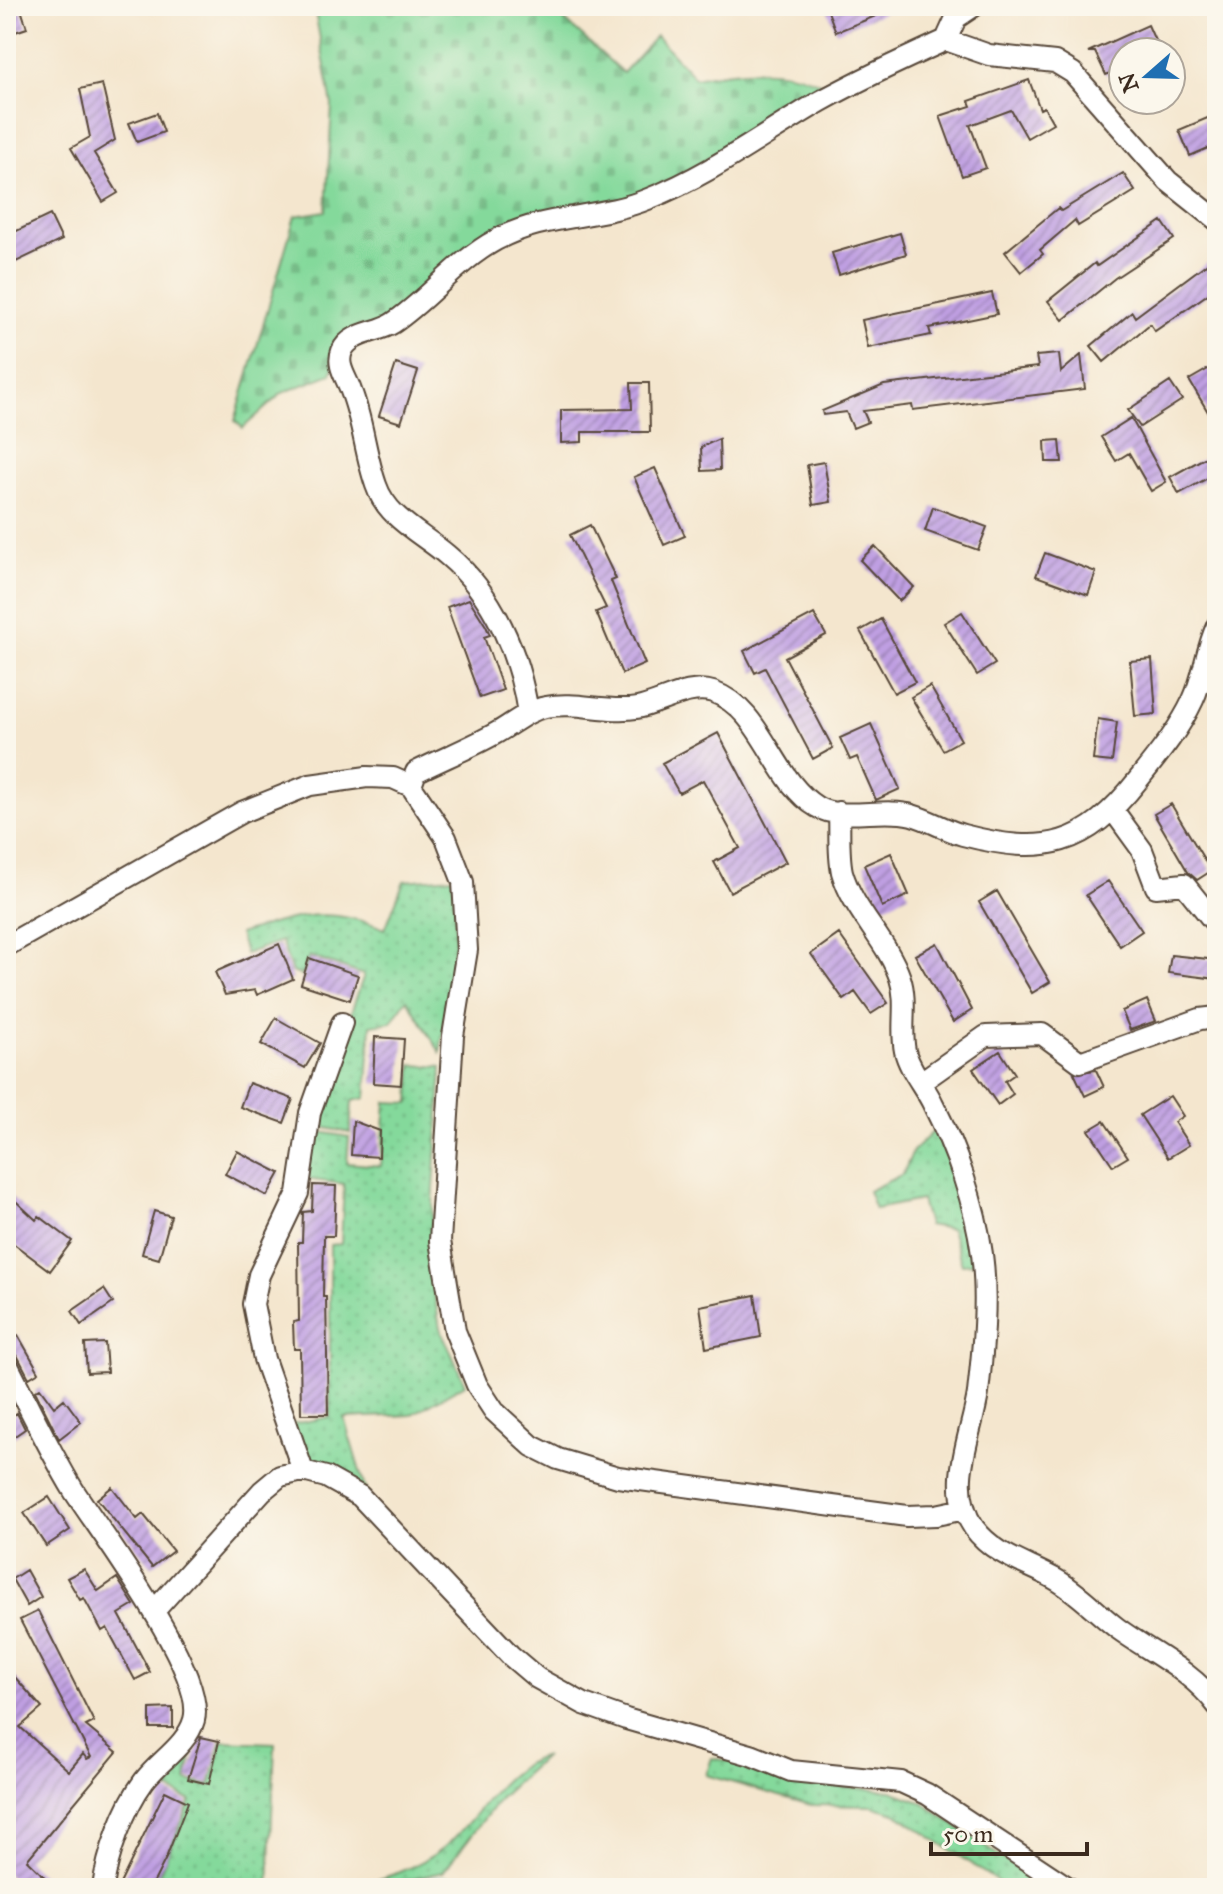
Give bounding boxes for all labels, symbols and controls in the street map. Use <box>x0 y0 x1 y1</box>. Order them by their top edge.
north arrow <box>1107 36 1187 116</box>
text: N <box>1113 69 1145 96</box>
scale bar <box>931 1806 1087 1856</box>
text: 50 m <box>943 1819 993 1849</box>

